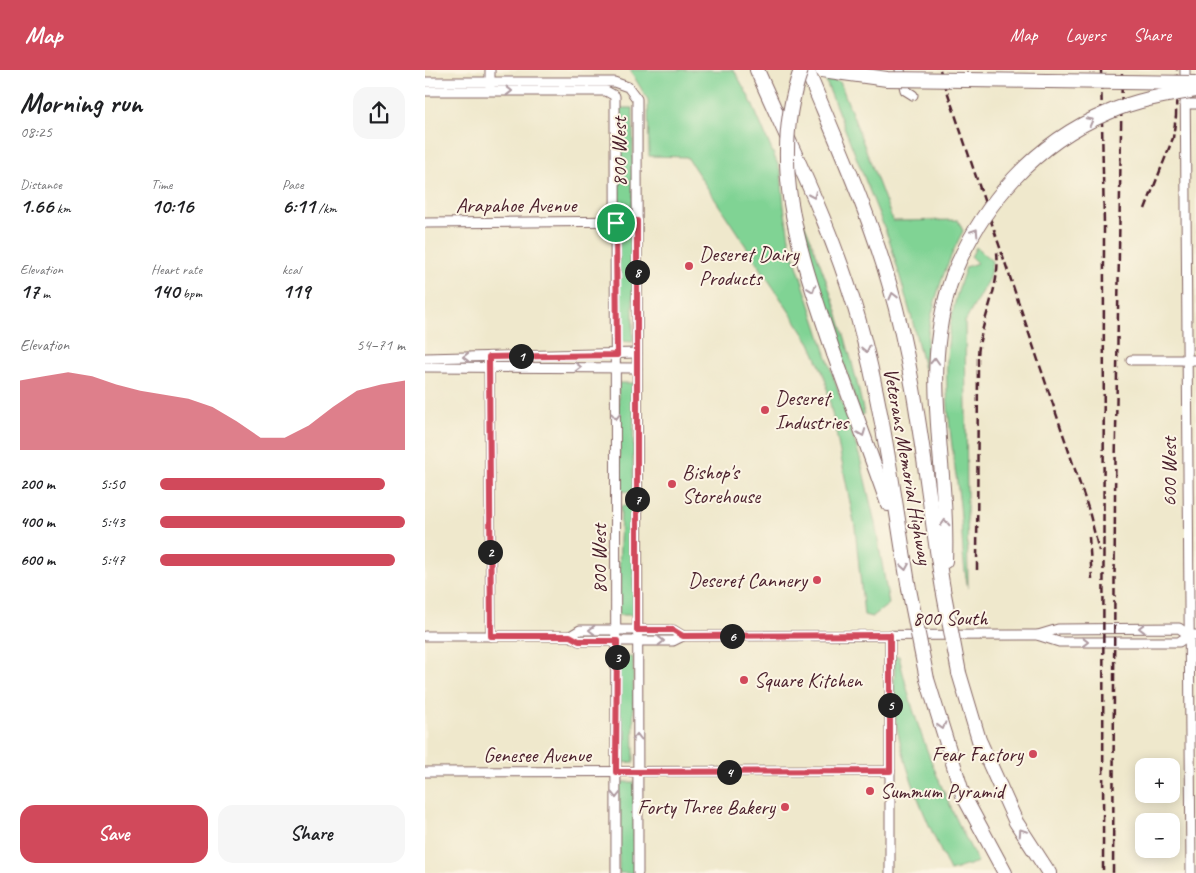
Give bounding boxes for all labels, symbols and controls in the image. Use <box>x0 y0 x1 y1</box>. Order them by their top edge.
text: Map <box>25 20 62 50</box>
text: Map <box>1010 24 1038 46</box>
text: Layers <box>1066 24 1105 46</box>
text: Share <box>1133 24 1171 46</box>
text: Morning run <box>20 85 142 120</box>
one-way arrow <box>505 86 513 96</box>
button: share <box>353 87 405 139</box>
street label: 800 West <box>606 115 632 187</box>
one-way arrow <box>1085 117 1094 127</box>
text: 08:25 <box>20 122 52 142</box>
text: Distance <box>20 176 62 193</box>
text: Time <box>151 176 172 193</box>
text: Pace <box>282 176 304 193</box>
one-way arrow <box>806 190 817 199</box>
street label: Arapahoe Avenue <box>456 192 578 218</box>
text: 1.66 <box>20 193 53 219</box>
text: 10:16 <box>151 193 193 219</box>
text: 6:11 <box>282 193 315 219</box>
text: km <box>53 200 70 217</box>
text: /km <box>315 200 337 217</box>
pin <box>595 202 637 244</box>
icon: arrive <box>602 209 630 237</box>
one-way arrow <box>969 228 978 237</box>
place label: Deseret Dairy Products <box>699 241 800 291</box>
pin: 8 <box>625 260 649 284</box>
marker: Deseret Dairy Products <box>683 260 695 272</box>
text: Elevation <box>20 261 63 278</box>
text: Heart rate <box>151 261 202 278</box>
text: kcal <box>282 261 301 278</box>
text: 8 <box>634 264 641 281</box>
text: 17 <box>20 278 39 304</box>
text: 140 <box>151 278 179 304</box>
text: 119 <box>282 278 310 304</box>
one-way arrow <box>806 284 816 292</box>
text: m <box>39 285 50 302</box>
text: bpm <box>179 285 202 302</box>
one-way arrow <box>888 293 898 301</box>
text: Elevation <box>20 335 69 355</box>
text: 54–71 m <box>356 335 405 355</box>
pin: 1 <box>509 344 533 368</box>
one-way arrow <box>860 344 871 353</box>
text: 1 <box>518 348 525 365</box>
one-way arrow <box>461 352 469 362</box>
one-way arrow <box>930 356 941 364</box>
one-way arrow <box>575 362 583 372</box>
street label: Veterans Memorial Highway <box>878 366 938 568</box>
place label: Deseret Industries <box>775 385 850 435</box>
marker: Deseret Industries <box>759 404 771 416</box>
one-way arrow <box>611 412 621 420</box>
one-way arrow <box>855 428 866 437</box>
street label: 600 West <box>1156 435 1182 507</box>
place label: Bishop's Storehouse <box>682 459 761 509</box>
text: 200 m <box>20 474 55 494</box>
text: 5:50 <box>100 474 125 494</box>
marker: Bishop's Storehouse <box>666 478 678 490</box>
pin: 7 <box>625 486 649 512</box>
text: 7 <box>634 491 641 508</box>
text: 400 m <box>20 512 55 532</box>
text: 5:43 <box>100 512 125 532</box>
one-way arrow <box>940 518 951 526</box>
street label: 800 West <box>586 522 612 594</box>
pin: 2 <box>477 540 503 564</box>
text: 2 <box>487 544 494 561</box>
text: 600 m <box>20 550 55 570</box>
text: 5:47 <box>100 550 125 570</box>
one-way arrow <box>900 563 910 572</box>
place label: Deseret Cannery <box>688 567 809 593</box>
marker: Deseret Cannery <box>811 574 823 586</box>
street label: 800 South <box>912 605 989 631</box>
one-way arrow <box>1138 623 1146 633</box>
pin: 6 <box>719 624 745 648</box>
one-way arrow <box>588 625 596 635</box>
text: 6 <box>729 628 736 645</box>
one-way arrow <box>657 636 665 646</box>
one-way arrow <box>1082 637 1089 647</box>
pin: 3 <box>605 644 629 670</box>
text: 3 <box>614 649 621 666</box>
place label: Square Kitchen <box>754 667 864 693</box>
marker: Square Kitchen <box>738 674 750 686</box>
pin: 5 <box>877 692 903 718</box>
text: 5 <box>887 697 894 714</box>
one-way arrow <box>936 721 946 730</box>
one-way arrow <box>632 733 642 740</box>
place label: Fear Factory <box>932 741 1025 767</box>
street label: Genesee Avenue <box>483 742 593 768</box>
marker: Fear Factory <box>1027 748 1039 760</box>
map controls <box>1135 758 1180 858</box>
button: + <box>1135 758 1180 803</box>
pin: 4 <box>717 760 741 784</box>
text: 4 <box>726 764 733 781</box>
place label: Summum Pyramid <box>880 778 1008 804</box>
marker: Summum Pyramid <box>864 785 876 797</box>
one-way arrow <box>611 792 621 799</box>
place label: Forty Three Bakery <box>637 794 777 820</box>
marker: Forty Three Bakery <box>779 801 791 813</box>
button: Save <box>20 805 208 863</box>
button: Share <box>218 805 405 863</box>
button: − <box>1135 813 1180 858</box>
one-way arrow <box>1019 829 1028 838</box>

